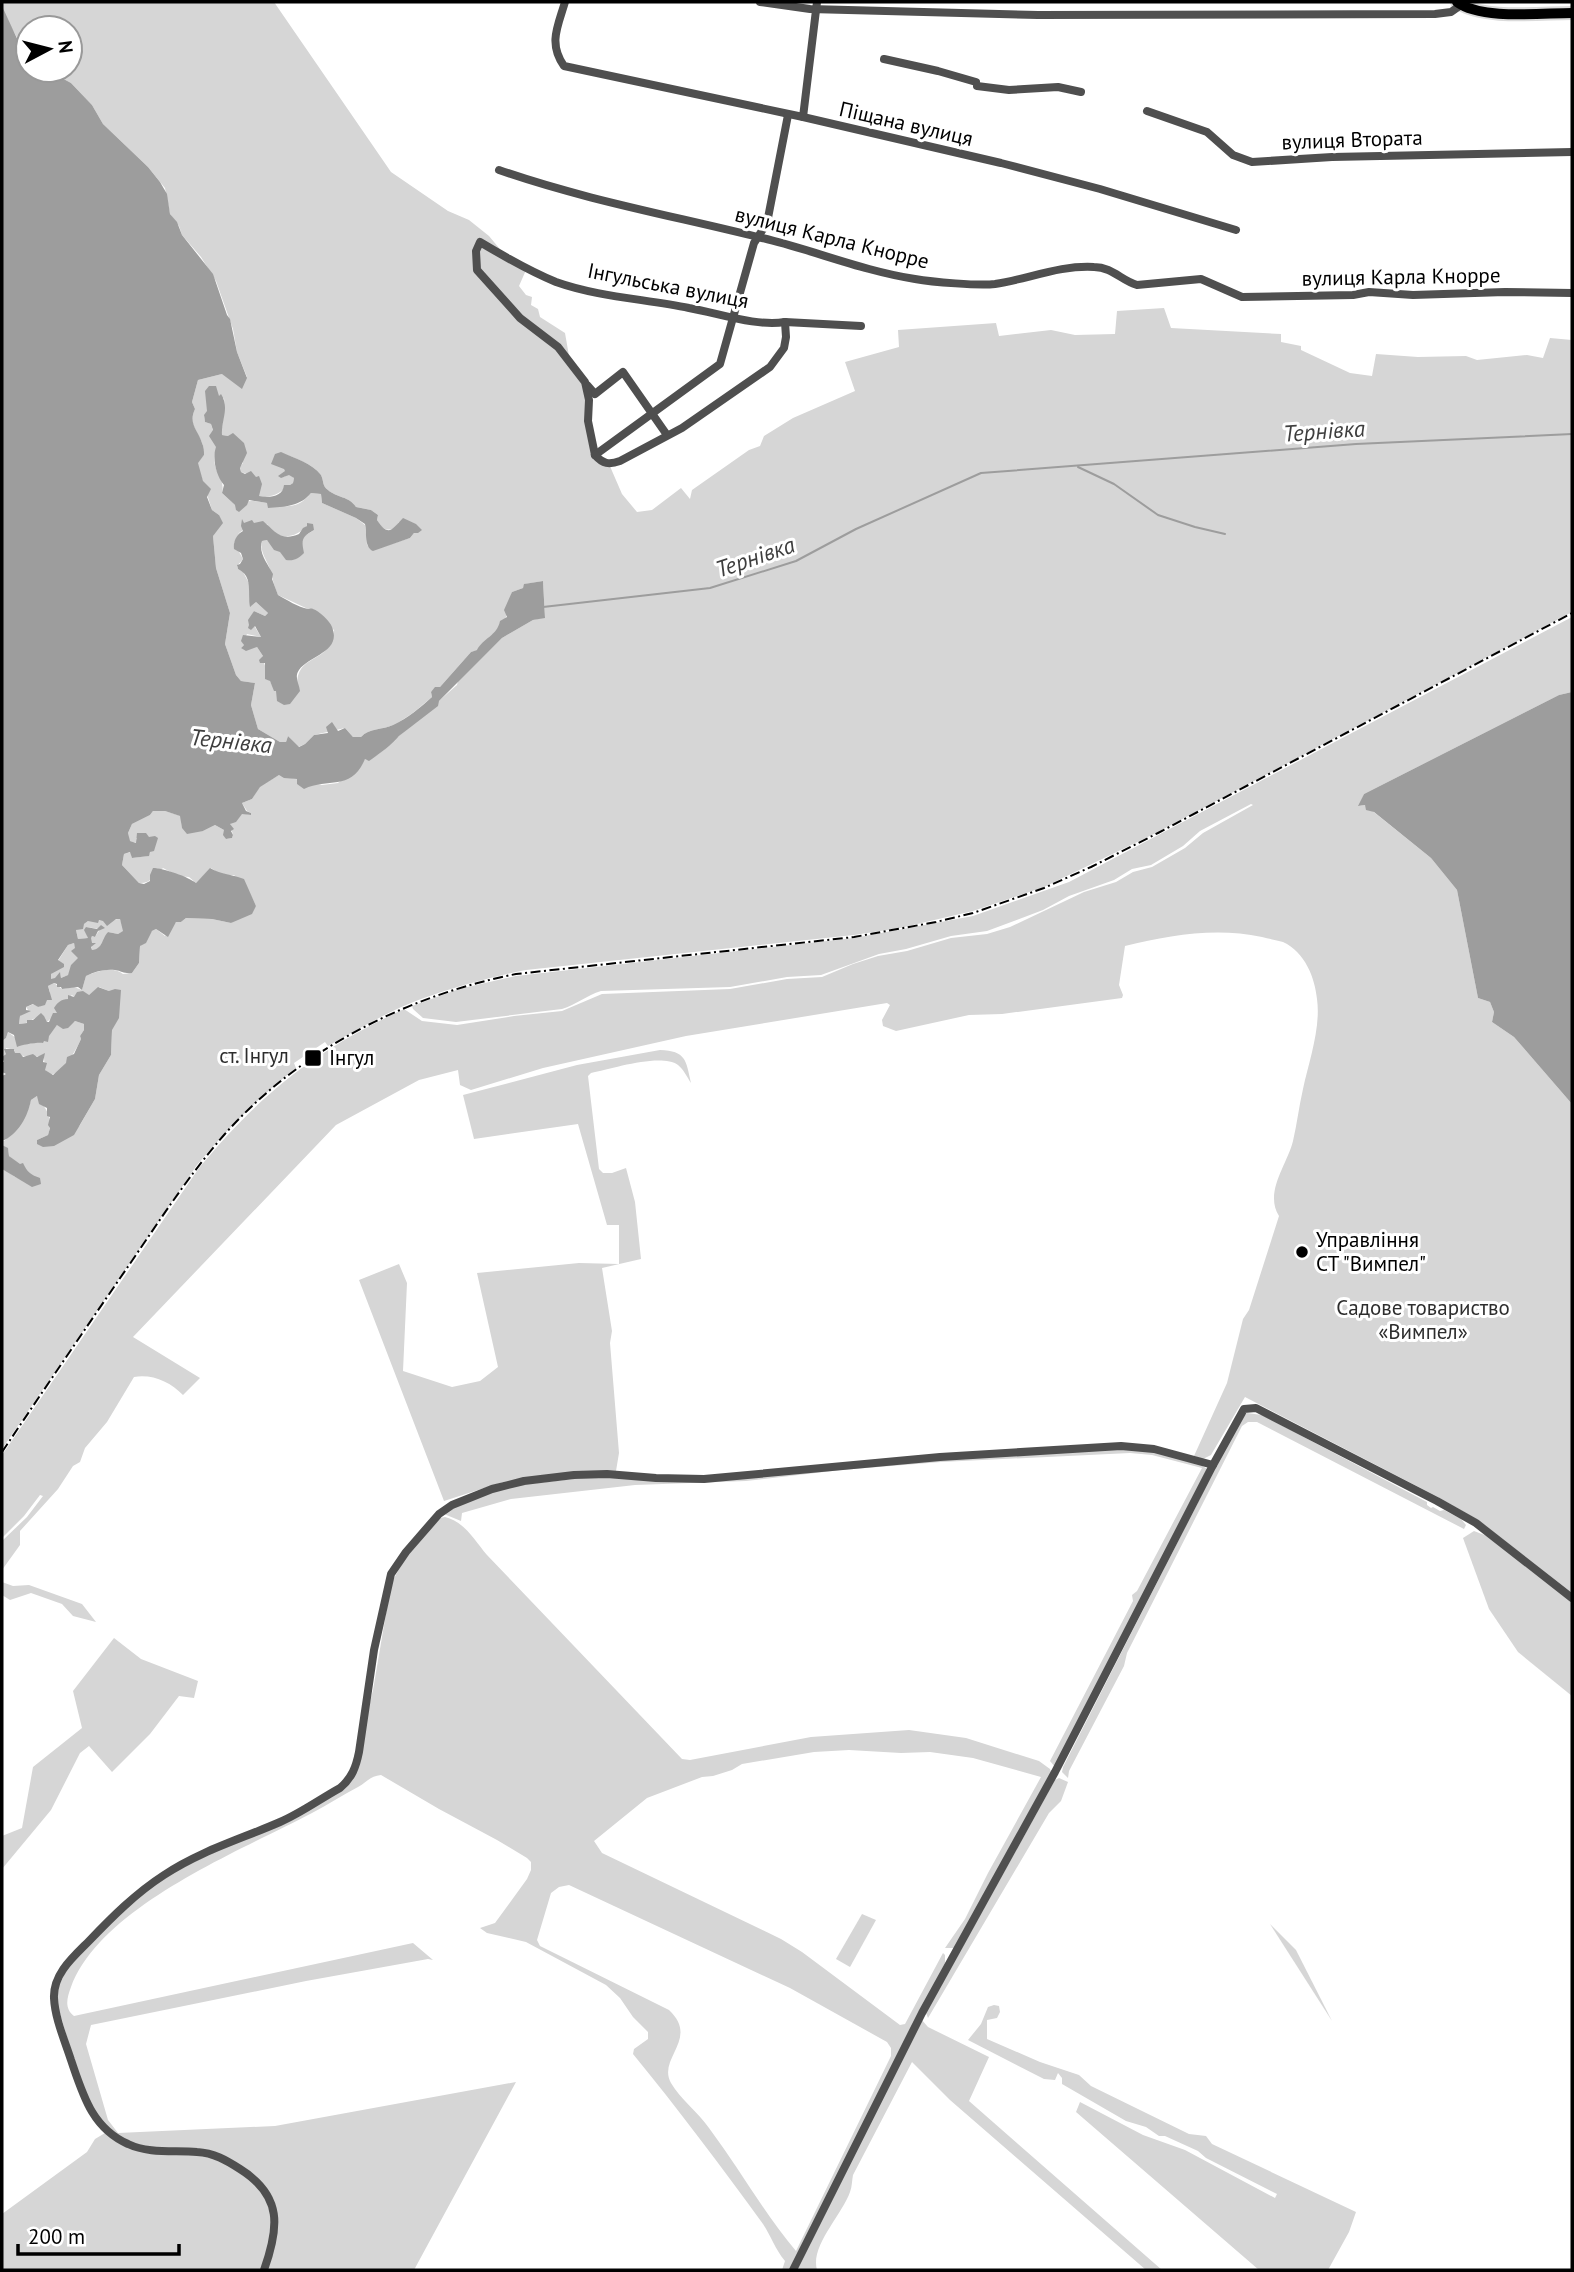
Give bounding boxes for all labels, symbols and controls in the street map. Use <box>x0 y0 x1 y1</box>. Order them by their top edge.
north arrow <box>14 14 84 84</box>
text: N <box>53 39 79 55</box>
street label: Піщана вулиця <box>837 95 976 152</box>
street label: вулиця Втората <box>1281 124 1423 155</box>
street label: вулиця Карла Кнорре <box>732 200 932 275</box>
street label: Інгульська вулиця <box>585 257 751 314</box>
street label: вулиця Карла Кнорре <box>1301 261 1501 292</box>
water label: Тернівка <box>1282 413 1366 448</box>
water label: Тернівка <box>711 530 798 584</box>
water label: Тернівка <box>189 722 273 759</box>
park label: ст. Інгул <box>219 1042 289 1069</box>
place label: Інгул <box>329 1044 374 1071</box>
marker: Інгул <box>303 1048 323 1068</box>
place label: Управління СТ "Вимпел" <box>1316 1226 1426 1277</box>
marker: Управління СТ "Вимпел" <box>1294 1244 1310 1260</box>
park label: Садове товариство «Вимпел» <box>1336 1294 1510 1345</box>
scale bar <box>18 2212 178 2256</box>
text: 200 m <box>28 2223 85 2250</box>

